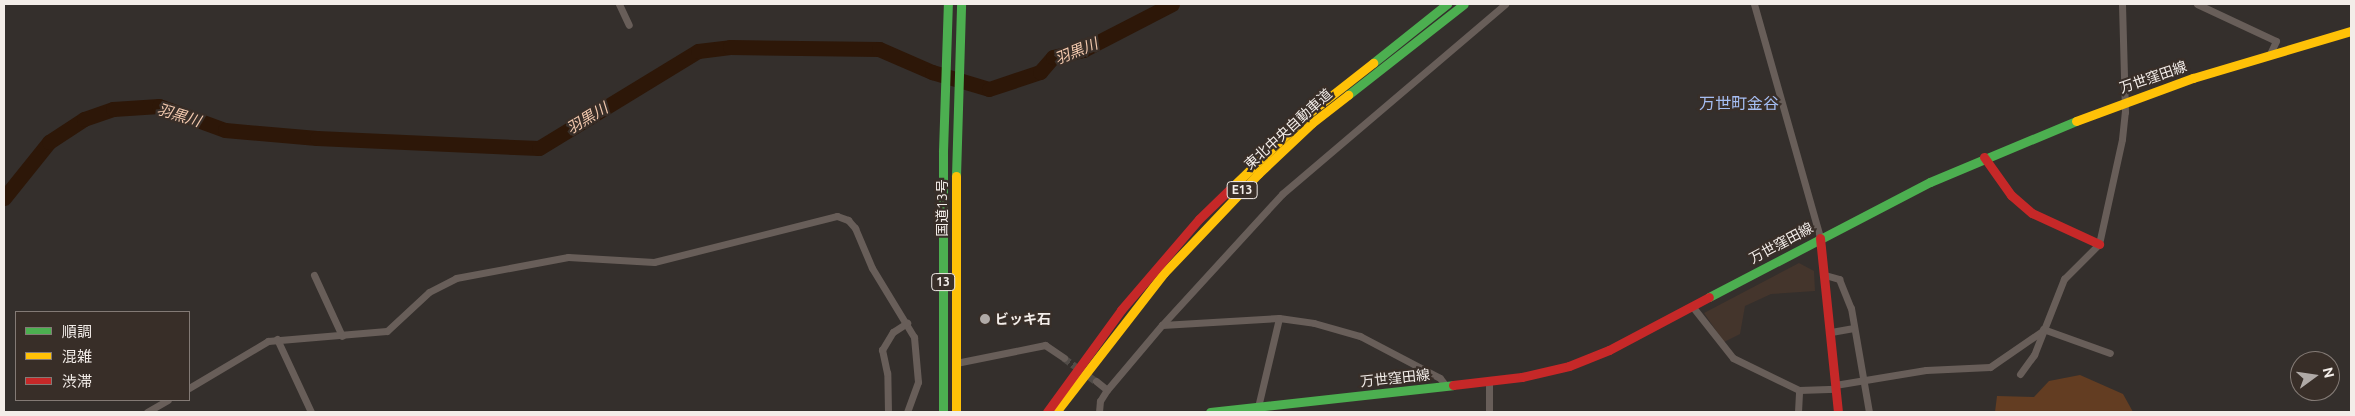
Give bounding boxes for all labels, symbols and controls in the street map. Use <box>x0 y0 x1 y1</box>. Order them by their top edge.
water label: 羽黒川 <box>1052 34 1100 68</box>
street label: 万世窪田線 <box>2117 58 2189 96</box>
street label: 東北中央自動車道 <box>1241 85 1335 173</box>
district label: 万世町金谷 <box>1699 93 1779 113</box>
water label: 羽黒川 <box>563 99 611 137</box>
water label: 羽黒川 <box>155 100 203 130</box>
street label: 国道13号 <box>934 179 950 237</box>
road number: E13 <box>1226 180 1258 200</box>
street label: 万世窪田線 <box>1746 219 1816 267</box>
road number: 13 <box>930 272 956 292</box>
legend <box>15 311 190 401</box>
place label: ビッキ石 <box>995 311 1051 327</box>
marker: ビッキ石 <box>979 313 991 325</box>
text: 順調 <box>62 323 92 340</box>
text: 混雑 <box>62 348 92 365</box>
north arrow <box>2290 351 2340 401</box>
street label: 万世窪田線 <box>1359 366 1431 390</box>
text: N <box>2320 366 2338 380</box>
text: 渋滞 <box>62 373 92 390</box>

